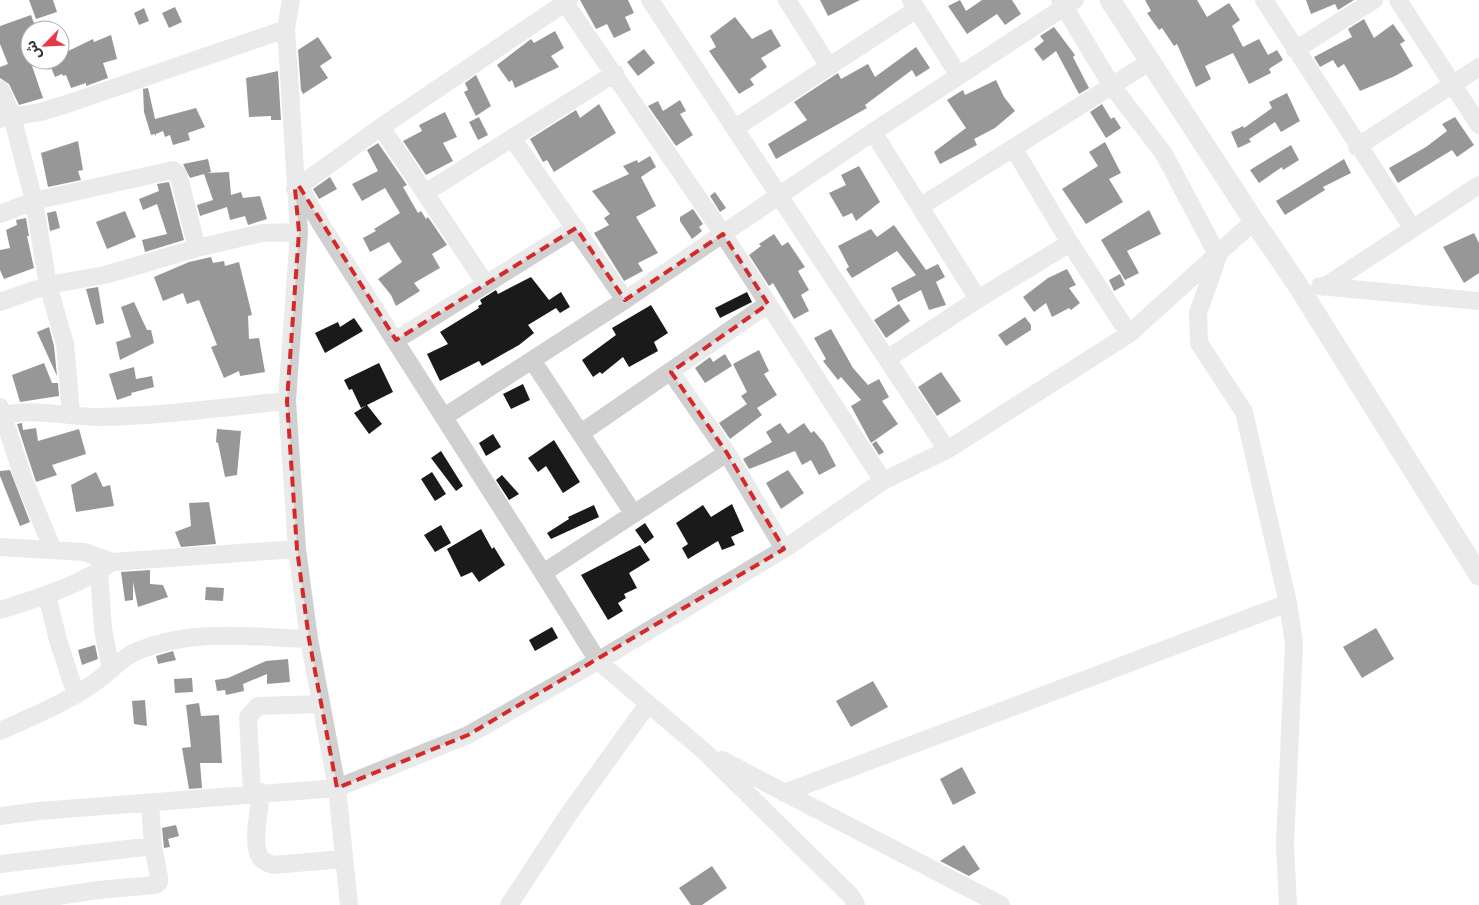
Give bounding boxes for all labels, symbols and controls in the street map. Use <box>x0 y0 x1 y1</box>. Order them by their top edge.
north arrow <box>20 20 70 70</box>
text: ش <box>20 38 45 63</box>

